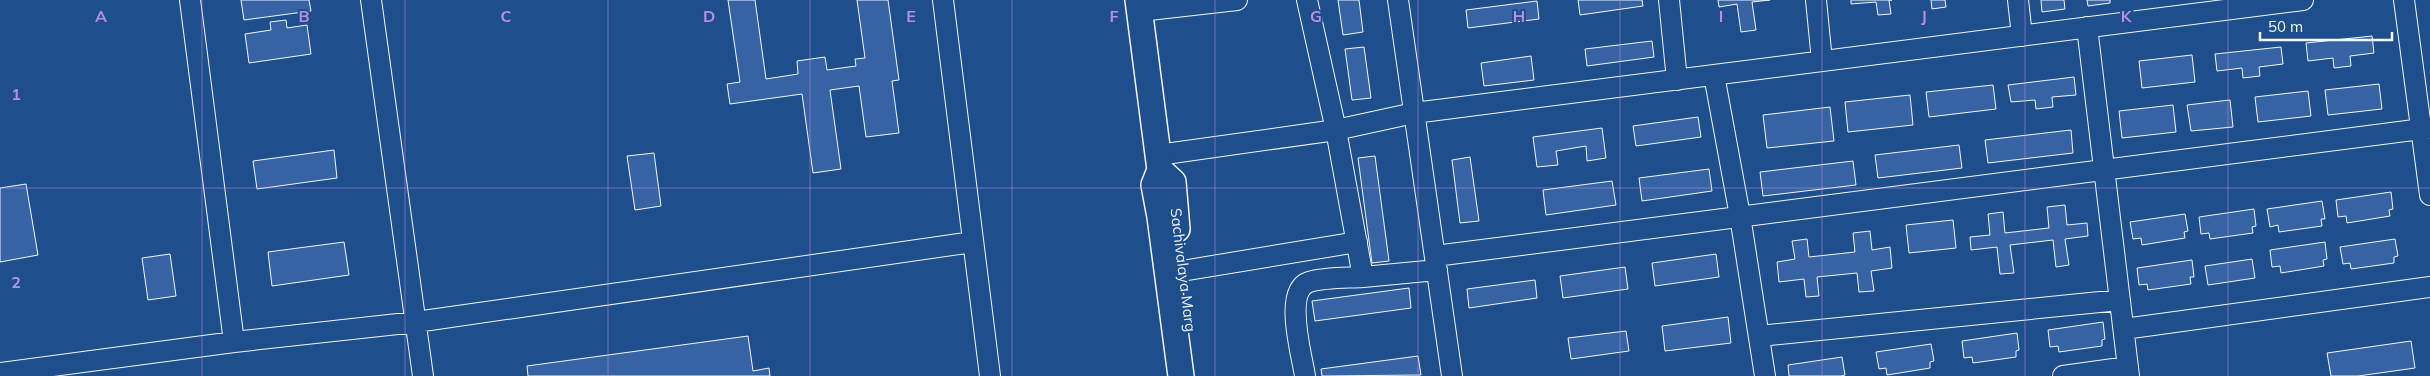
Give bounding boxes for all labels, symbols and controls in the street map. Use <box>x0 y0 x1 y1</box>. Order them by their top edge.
text: A <box>95 6 107 26</box>
text: B <box>298 6 310 26</box>
text: C <box>501 6 512 26</box>
text: D <box>703 6 715 26</box>
text: E <box>906 6 916 26</box>
text: F <box>1109 6 1119 26</box>
text: G <box>1310 6 1322 26</box>
text: H <box>1513 6 1525 26</box>
text: I <box>1719 6 1723 26</box>
text: J <box>1921 6 1927 26</box>
text: K <box>2121 6 2133 26</box>
scale bar <box>2260 10 2392 42</box>
text: 50 m <box>2268 17 2303 36</box>
text: 1 <box>11 84 21 104</box>
street label: Sachivalaya Marg <box>1166 207 1201 333</box>
text: 2 <box>11 272 21 292</box>

